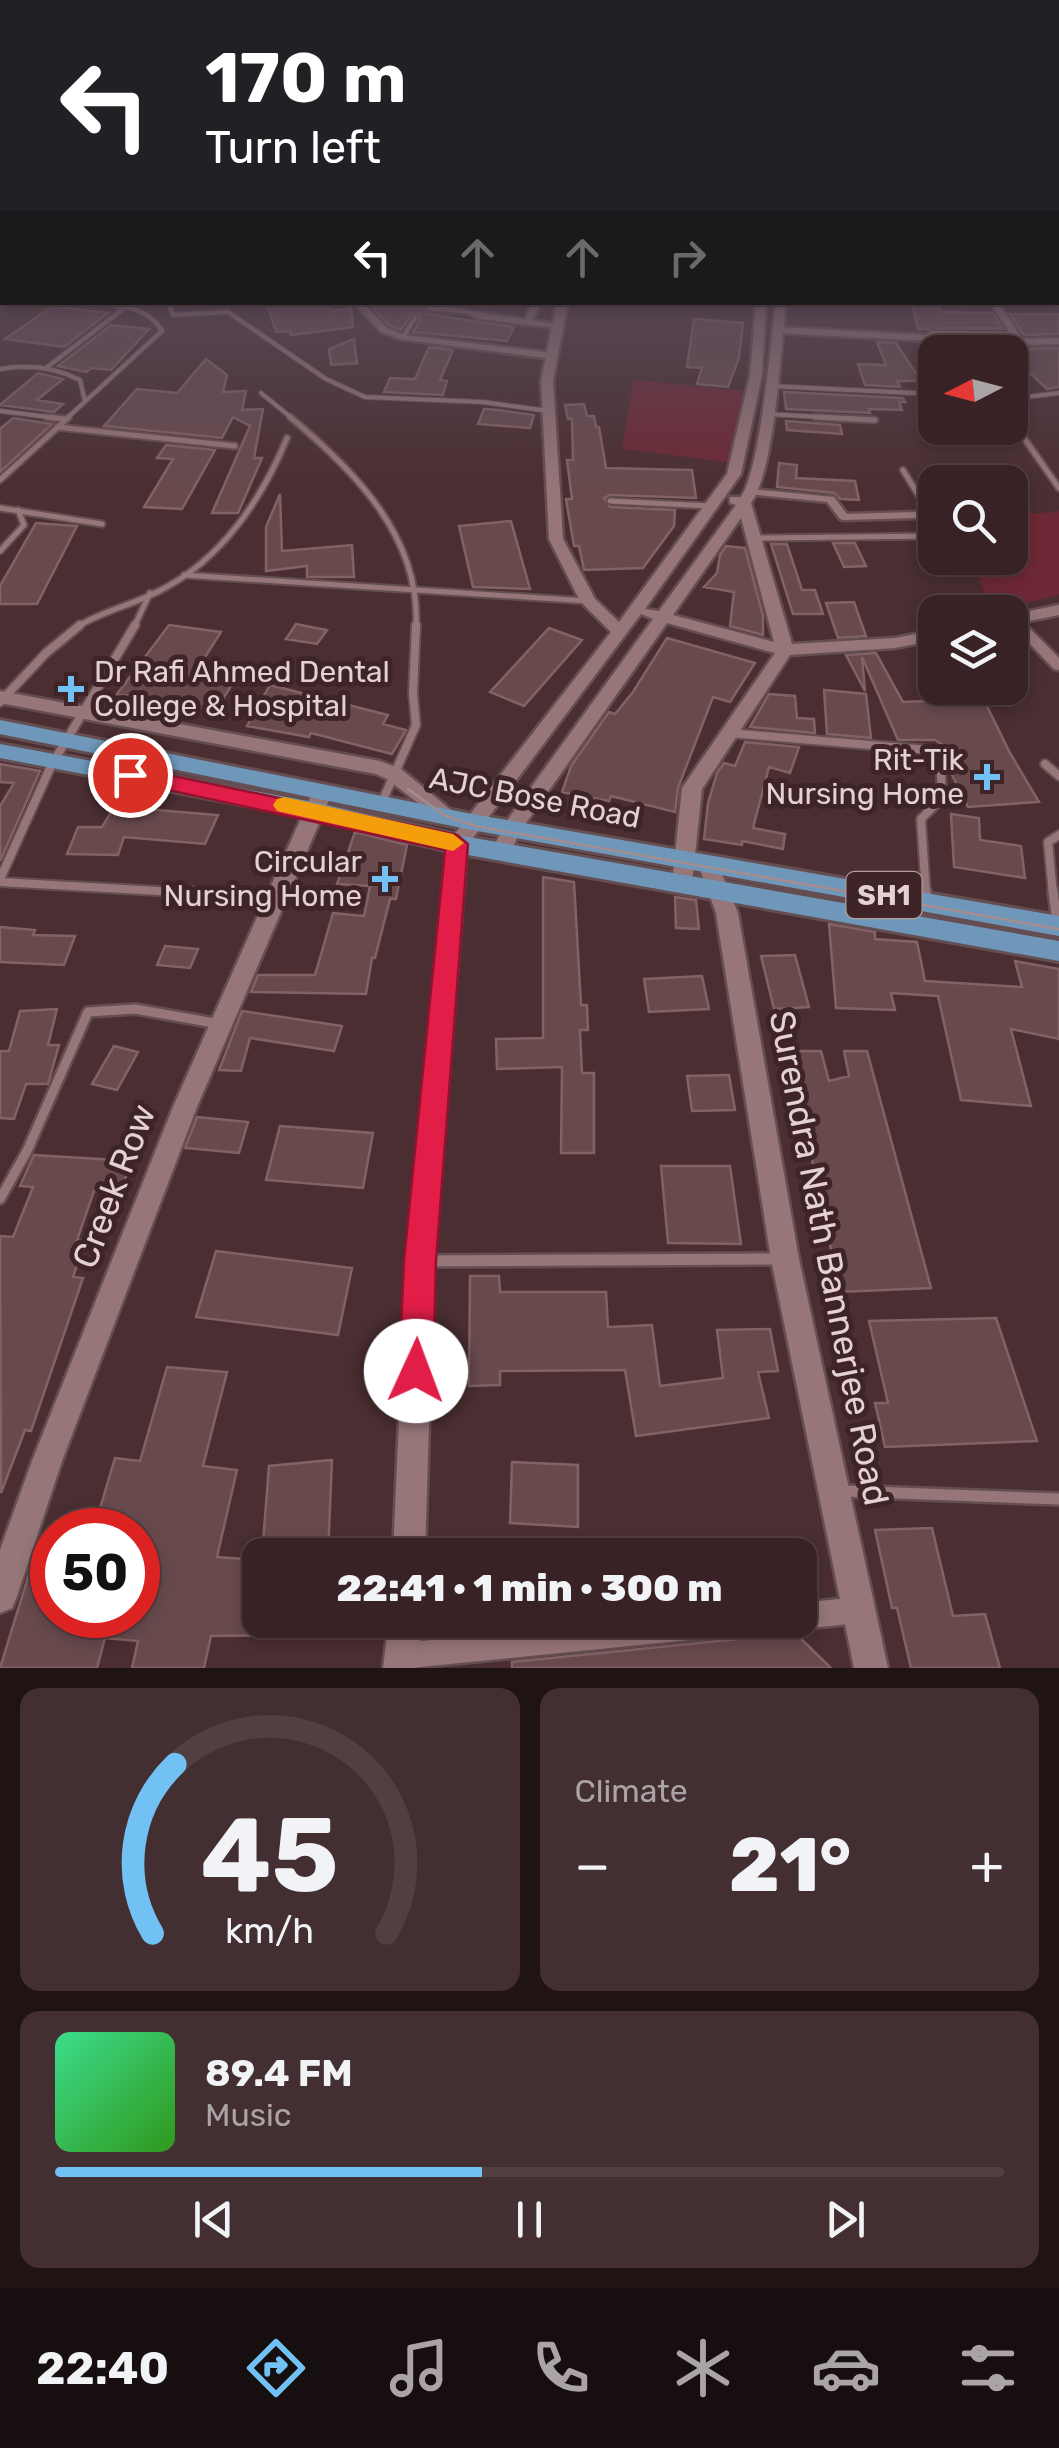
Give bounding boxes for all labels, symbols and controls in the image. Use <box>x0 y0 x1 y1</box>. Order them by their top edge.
text: 170 m <box>205 37 407 120</box>
icon: left <box>40 40 170 170</box>
text: Turn left <box>205 121 381 174</box>
icon: left <box>345 230 400 285</box>
icon: ahead <box>450 230 505 285</box>
icon: ahead <box>555 230 610 285</box>
icon: right <box>660 230 715 285</box>
north arrow <box>918 335 1028 445</box>
map controls <box>918 335 1028 705</box>
button: search <box>918 465 1028 575</box>
button: layers <box>918 595 1028 705</box>
place label: Dr Rafi Ahmed Dental College & Hospital <box>94 654 390 724</box>
marker: Dr Rafi Ahmed Dental College & Hospital <box>58 676 84 702</box>
pin <box>88 733 173 818</box>
place label: Rit-Tik Nursing Home <box>766 742 965 812</box>
icon: arrive <box>103 748 158 803</box>
street label: AJC Bose Road <box>427 760 643 836</box>
marker: Rit-Tik Nursing Home <box>974 764 1000 790</box>
place label: Circular Nursing Home <box>164 844 363 914</box>
marker: Circular Nursing Home <box>372 866 398 892</box>
road number: SH1 <box>846 872 922 918</box>
street label: Surendra Nath Bannerjee Road <box>760 1007 898 1509</box>
street label: Creek Row <box>64 1098 164 1274</box>
position arrow <box>364 1319 468 1423</box>
speed limit sign: 50 <box>30 1508 160 1638</box>
text: 22:41 · 1 min · 300 m <box>337 1565 722 1611</box>
text: Climate <box>575 1772 688 1810</box>
text: 45 <box>201 1794 339 1917</box>
text: 21° <box>729 1821 851 1910</box>
text: − <box>575 1833 610 1898</box>
text: + <box>970 1833 1004 1898</box>
text: km/h <box>225 1910 314 1952</box>
text: 89.4 FM <box>205 2050 353 2096</box>
text: Music <box>205 2096 291 2134</box>
icon: previous <box>186 2192 241 2247</box>
icon: pause <box>502 2192 557 2247</box>
icon: next <box>818 2192 873 2247</box>
icon: directions <box>241 2333 311 2403</box>
icon: music <box>384 2333 454 2403</box>
icon: phone <box>526 2333 596 2403</box>
icon: climate <box>668 2333 738 2403</box>
icon: car <box>811 2333 881 2403</box>
icon: filters <box>953 2333 1023 2403</box>
text: 22:40 <box>36 2342 169 2395</box>

